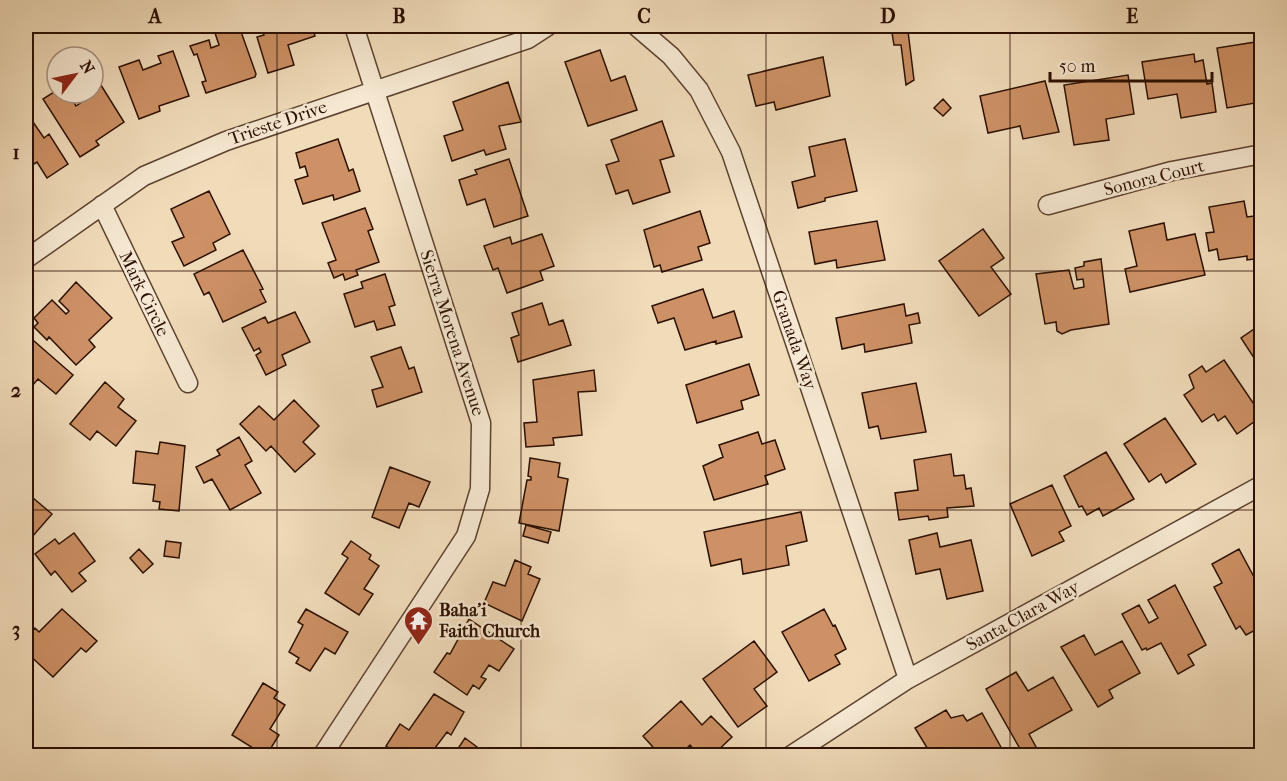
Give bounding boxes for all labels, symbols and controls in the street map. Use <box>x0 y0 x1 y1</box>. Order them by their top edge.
text: A <box>147 5 163 28</box>
text: B <box>392 5 406 28</box>
text: C <box>637 5 651 28</box>
text: D <box>880 5 896 28</box>
text: E <box>1126 5 1138 28</box>
north arrow <box>45 45 105 105</box>
scale bar <box>1050 45 1212 83</box>
text: 50 m <box>1059 56 1096 77</box>
text: N <box>76 57 99 78</box>
street label: Trieste Drive <box>226 96 330 150</box>
text: 1 <box>12 141 20 164</box>
street label: Sonora Court <box>1102 155 1207 201</box>
street label: Sierra Morena Avenue <box>415 247 489 419</box>
street label: Mark Circle <box>114 248 174 340</box>
street label: Granada Way <box>767 288 821 394</box>
text: 2 <box>11 379 21 402</box>
street label: Santa Clara Way <box>963 576 1084 656</box>
place label: Baha'i Faith Church <box>438 600 541 642</box>
temple icon: Baha'i Faith Church <box>402 604 434 646</box>
text: 3 <box>12 618 20 641</box>

